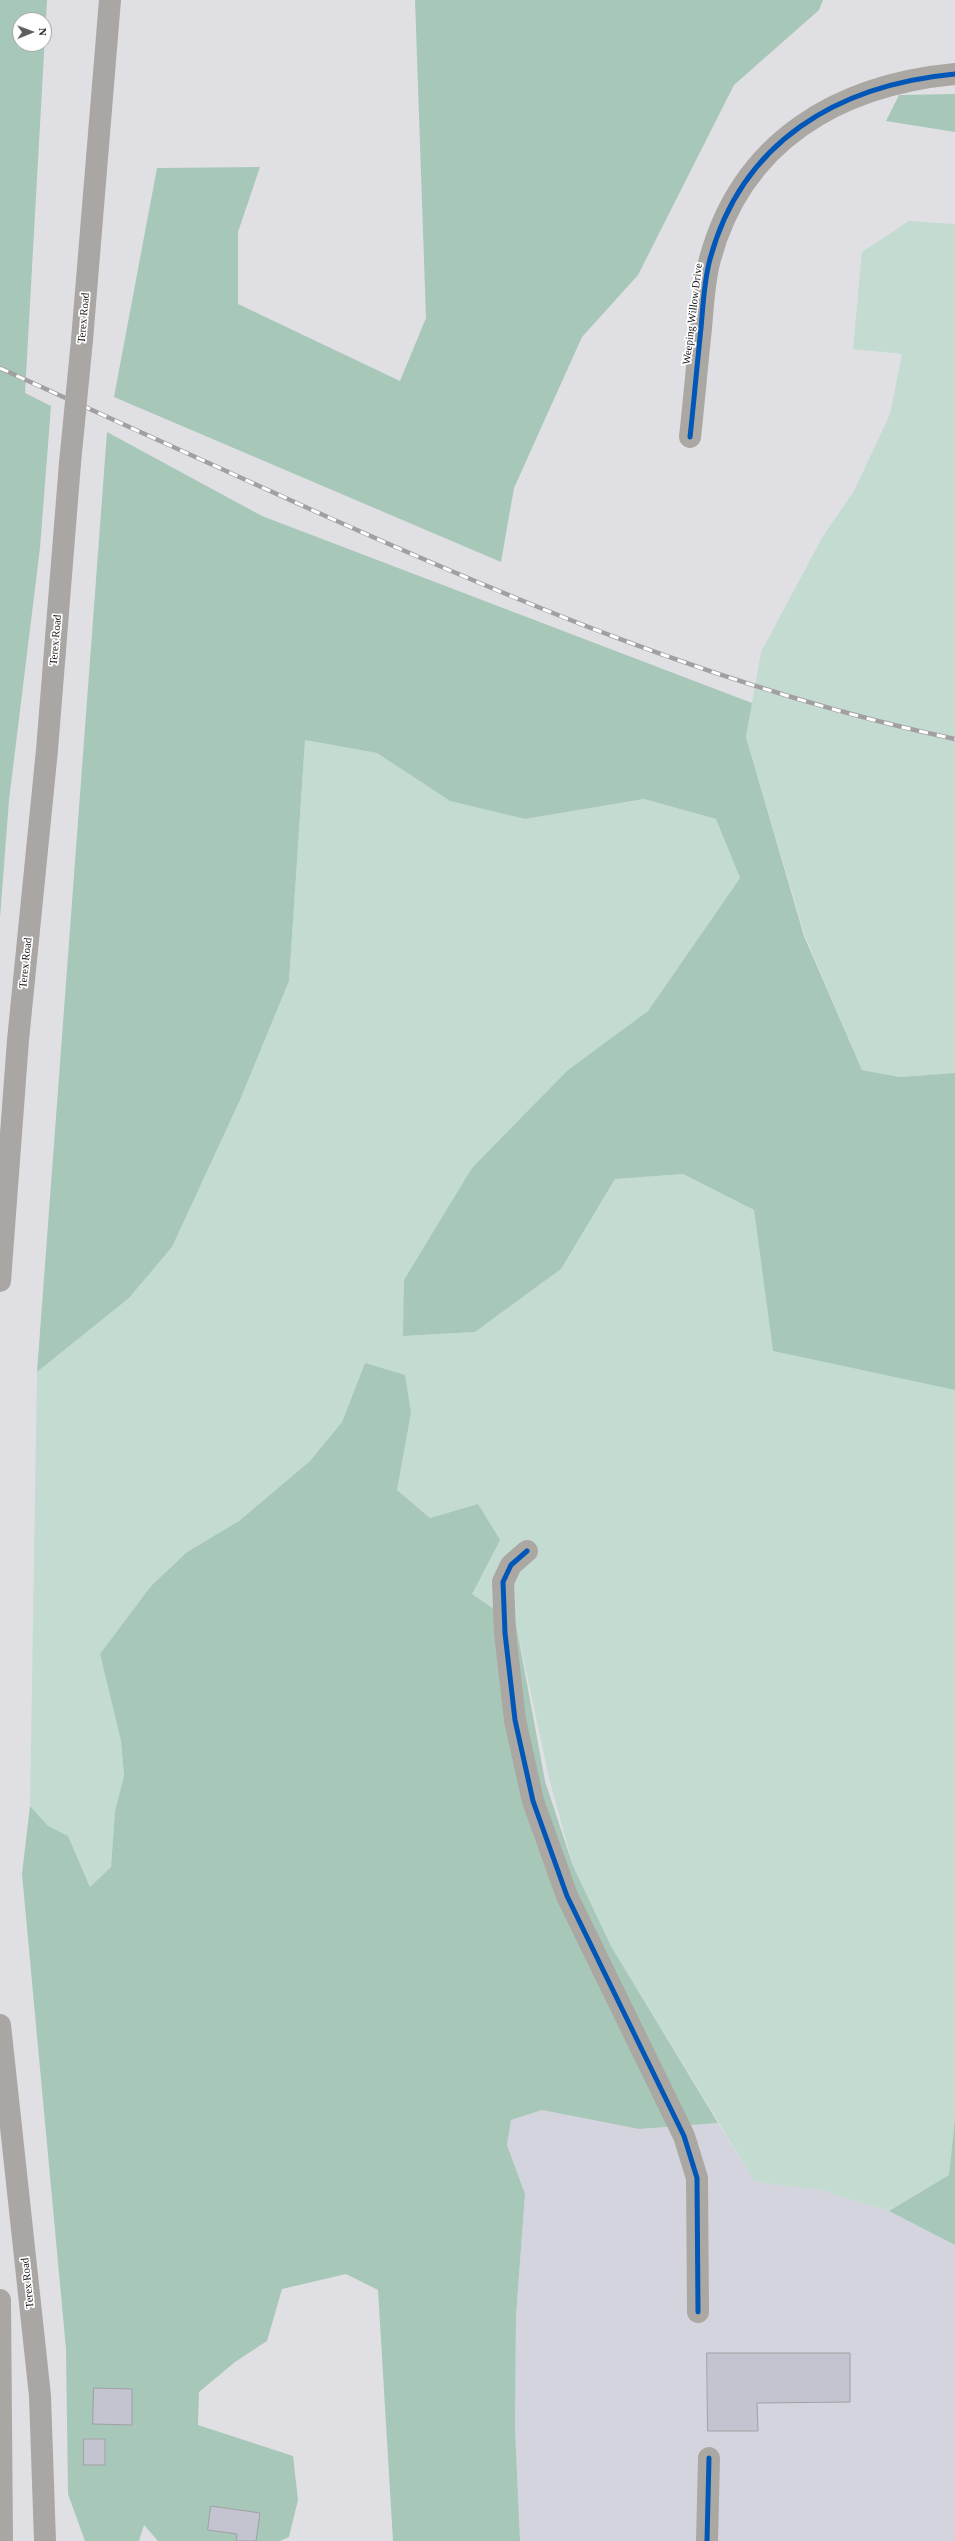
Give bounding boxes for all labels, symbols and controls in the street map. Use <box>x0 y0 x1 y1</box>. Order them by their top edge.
north arrow <box>12 12 52 52</box>
text: N <box>37 28 49 36</box>
street label: Weeping Willow Drive <box>680 263 706 365</box>
street label: Terex Road <box>75 292 93 344</box>
street label: Terex Road <box>47 614 65 666</box>
street label: Terex Road <box>17 937 35 989</box>
street label: Terex Road <box>19 2257 37 2309</box>

